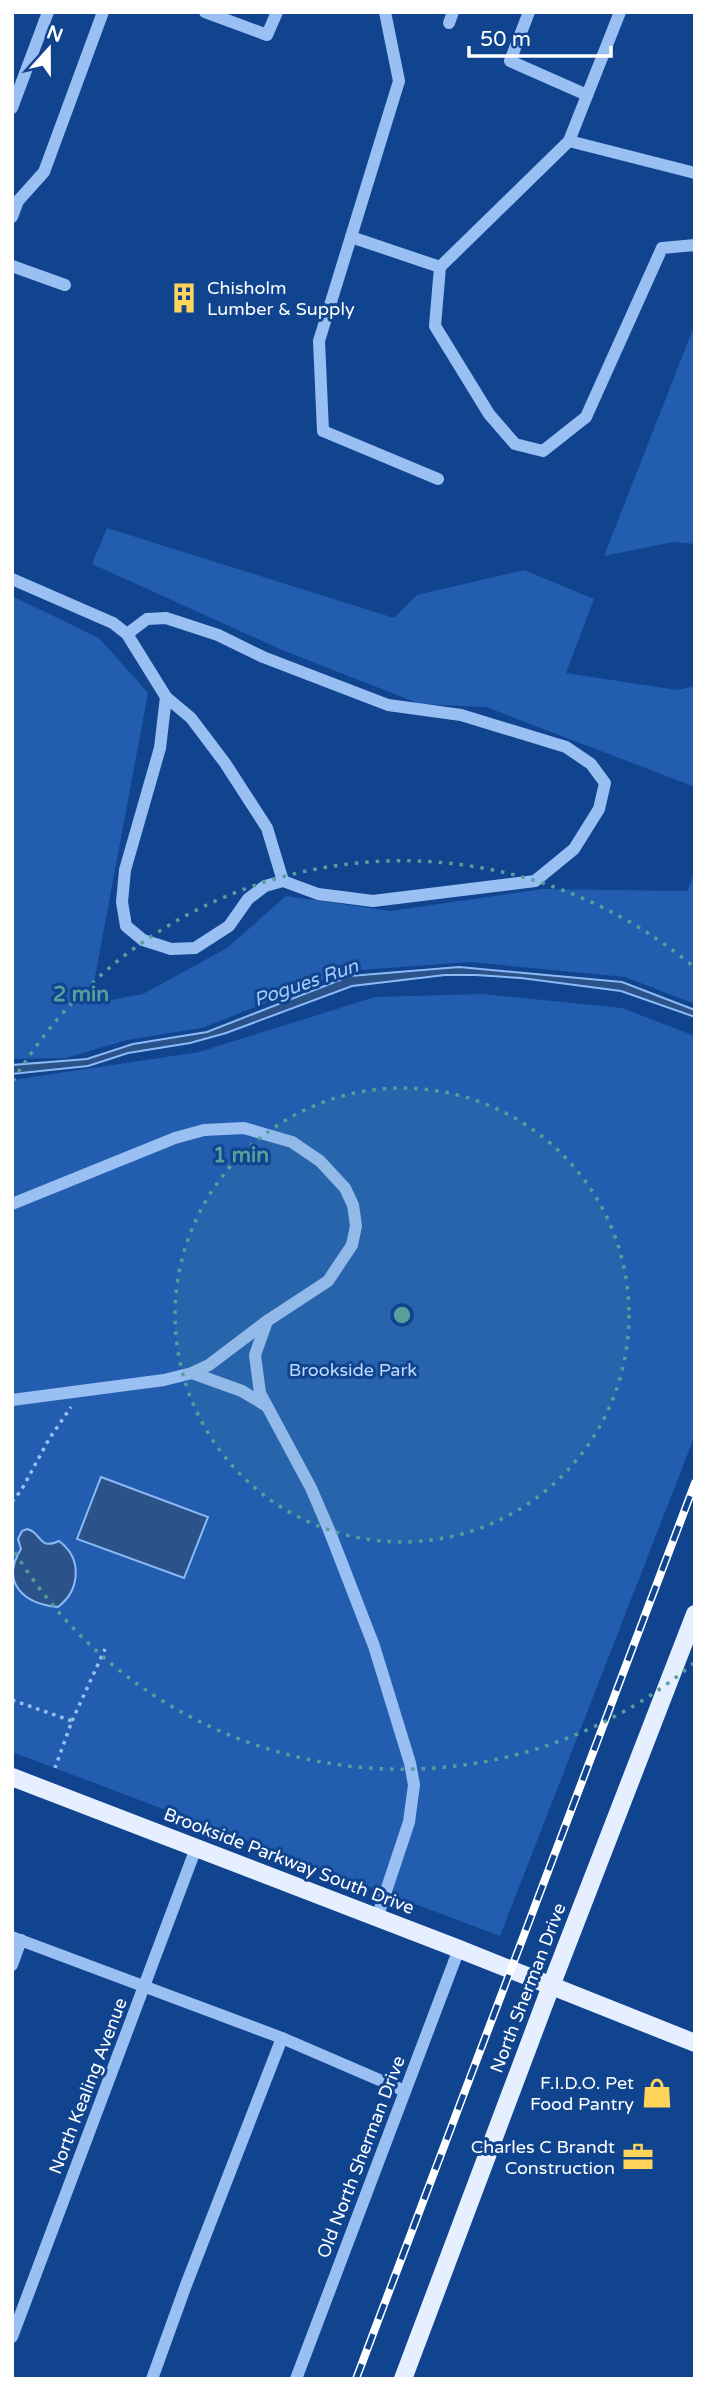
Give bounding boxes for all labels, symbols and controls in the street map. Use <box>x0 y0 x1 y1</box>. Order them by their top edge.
north arrow <box>14 14 84 84</box>
scale bar <box>469 14 611 58</box>
text: N <box>44 21 66 47</box>
text: 50 m <box>480 27 531 52</box>
place label: Chisholm Lumber & Supply <box>207 277 355 320</box>
building icon: Chisholm Lumber & Supply <box>167 281 201 315</box>
water label: Pogues Run <box>251 955 362 1011</box>
text: 2 min <box>53 982 109 1007</box>
text: 1 min <box>213 1143 269 1168</box>
centre of rings <box>390 1303 414 1327</box>
park label: Brookside Park <box>289 1359 417 1381</box>
street label: Brookside Parkway South Drive <box>161 1803 417 1919</box>
street label: North Sherman Drive <box>485 1900 571 2076</box>
street label: North Kealing Avenue <box>44 1995 132 2177</box>
street label: Old North Sherman Drive <box>312 2053 410 2261</box>
place label: F.I.D.O. Pet Food Pantry <box>530 2072 634 2115</box>
shop icon: F.I.D.O. Pet Food Pantry <box>640 2076 674 2110</box>
place label: Charles C Brandt Construction <box>471 2136 615 2179</box>
office icon: Charles C Brandt Construction <box>621 2140 655 2174</box>

